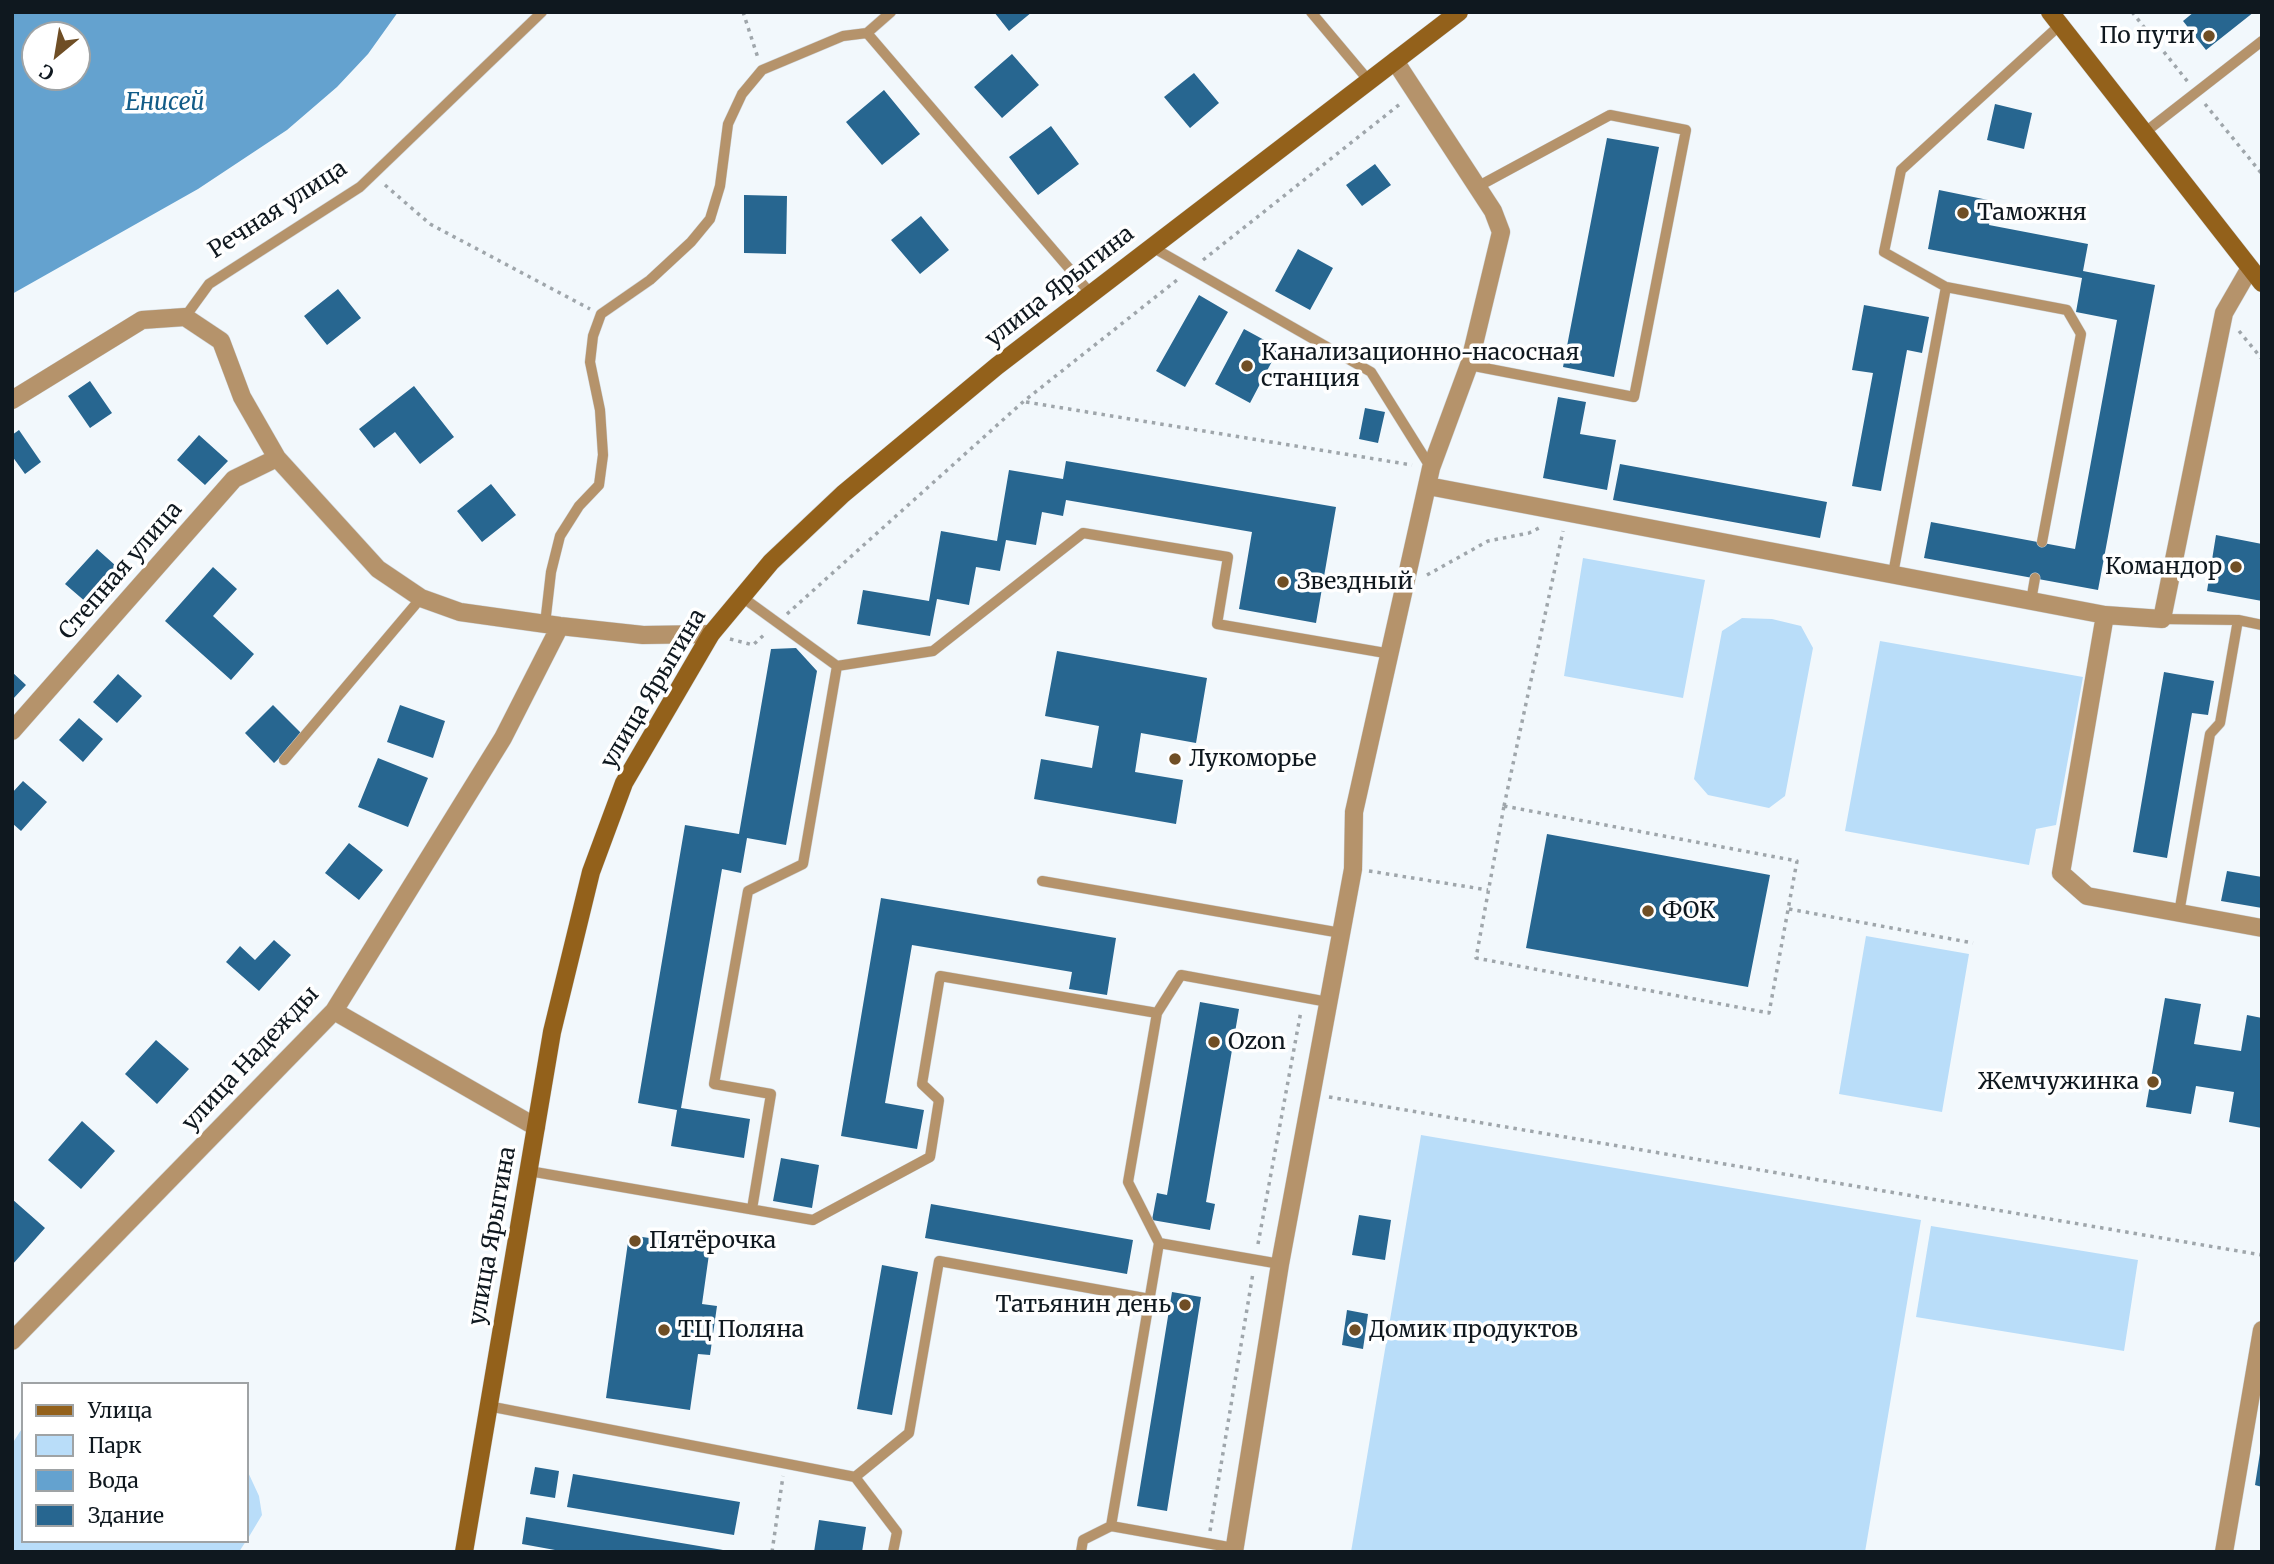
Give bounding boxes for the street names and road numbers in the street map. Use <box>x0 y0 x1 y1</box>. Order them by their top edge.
street label: Речная улица <box>204 155 352 265</box>
street label: улица Ярыгина <box>980 220 1140 354</box>
street label: Степная улица <box>54 496 188 646</box>
street label: улица Ярыгина <box>596 604 712 774</box>
street label: улица Надежды <box>177 981 325 1137</box>
street label: улица Ярыгина <box>464 1144 522 1328</box>

